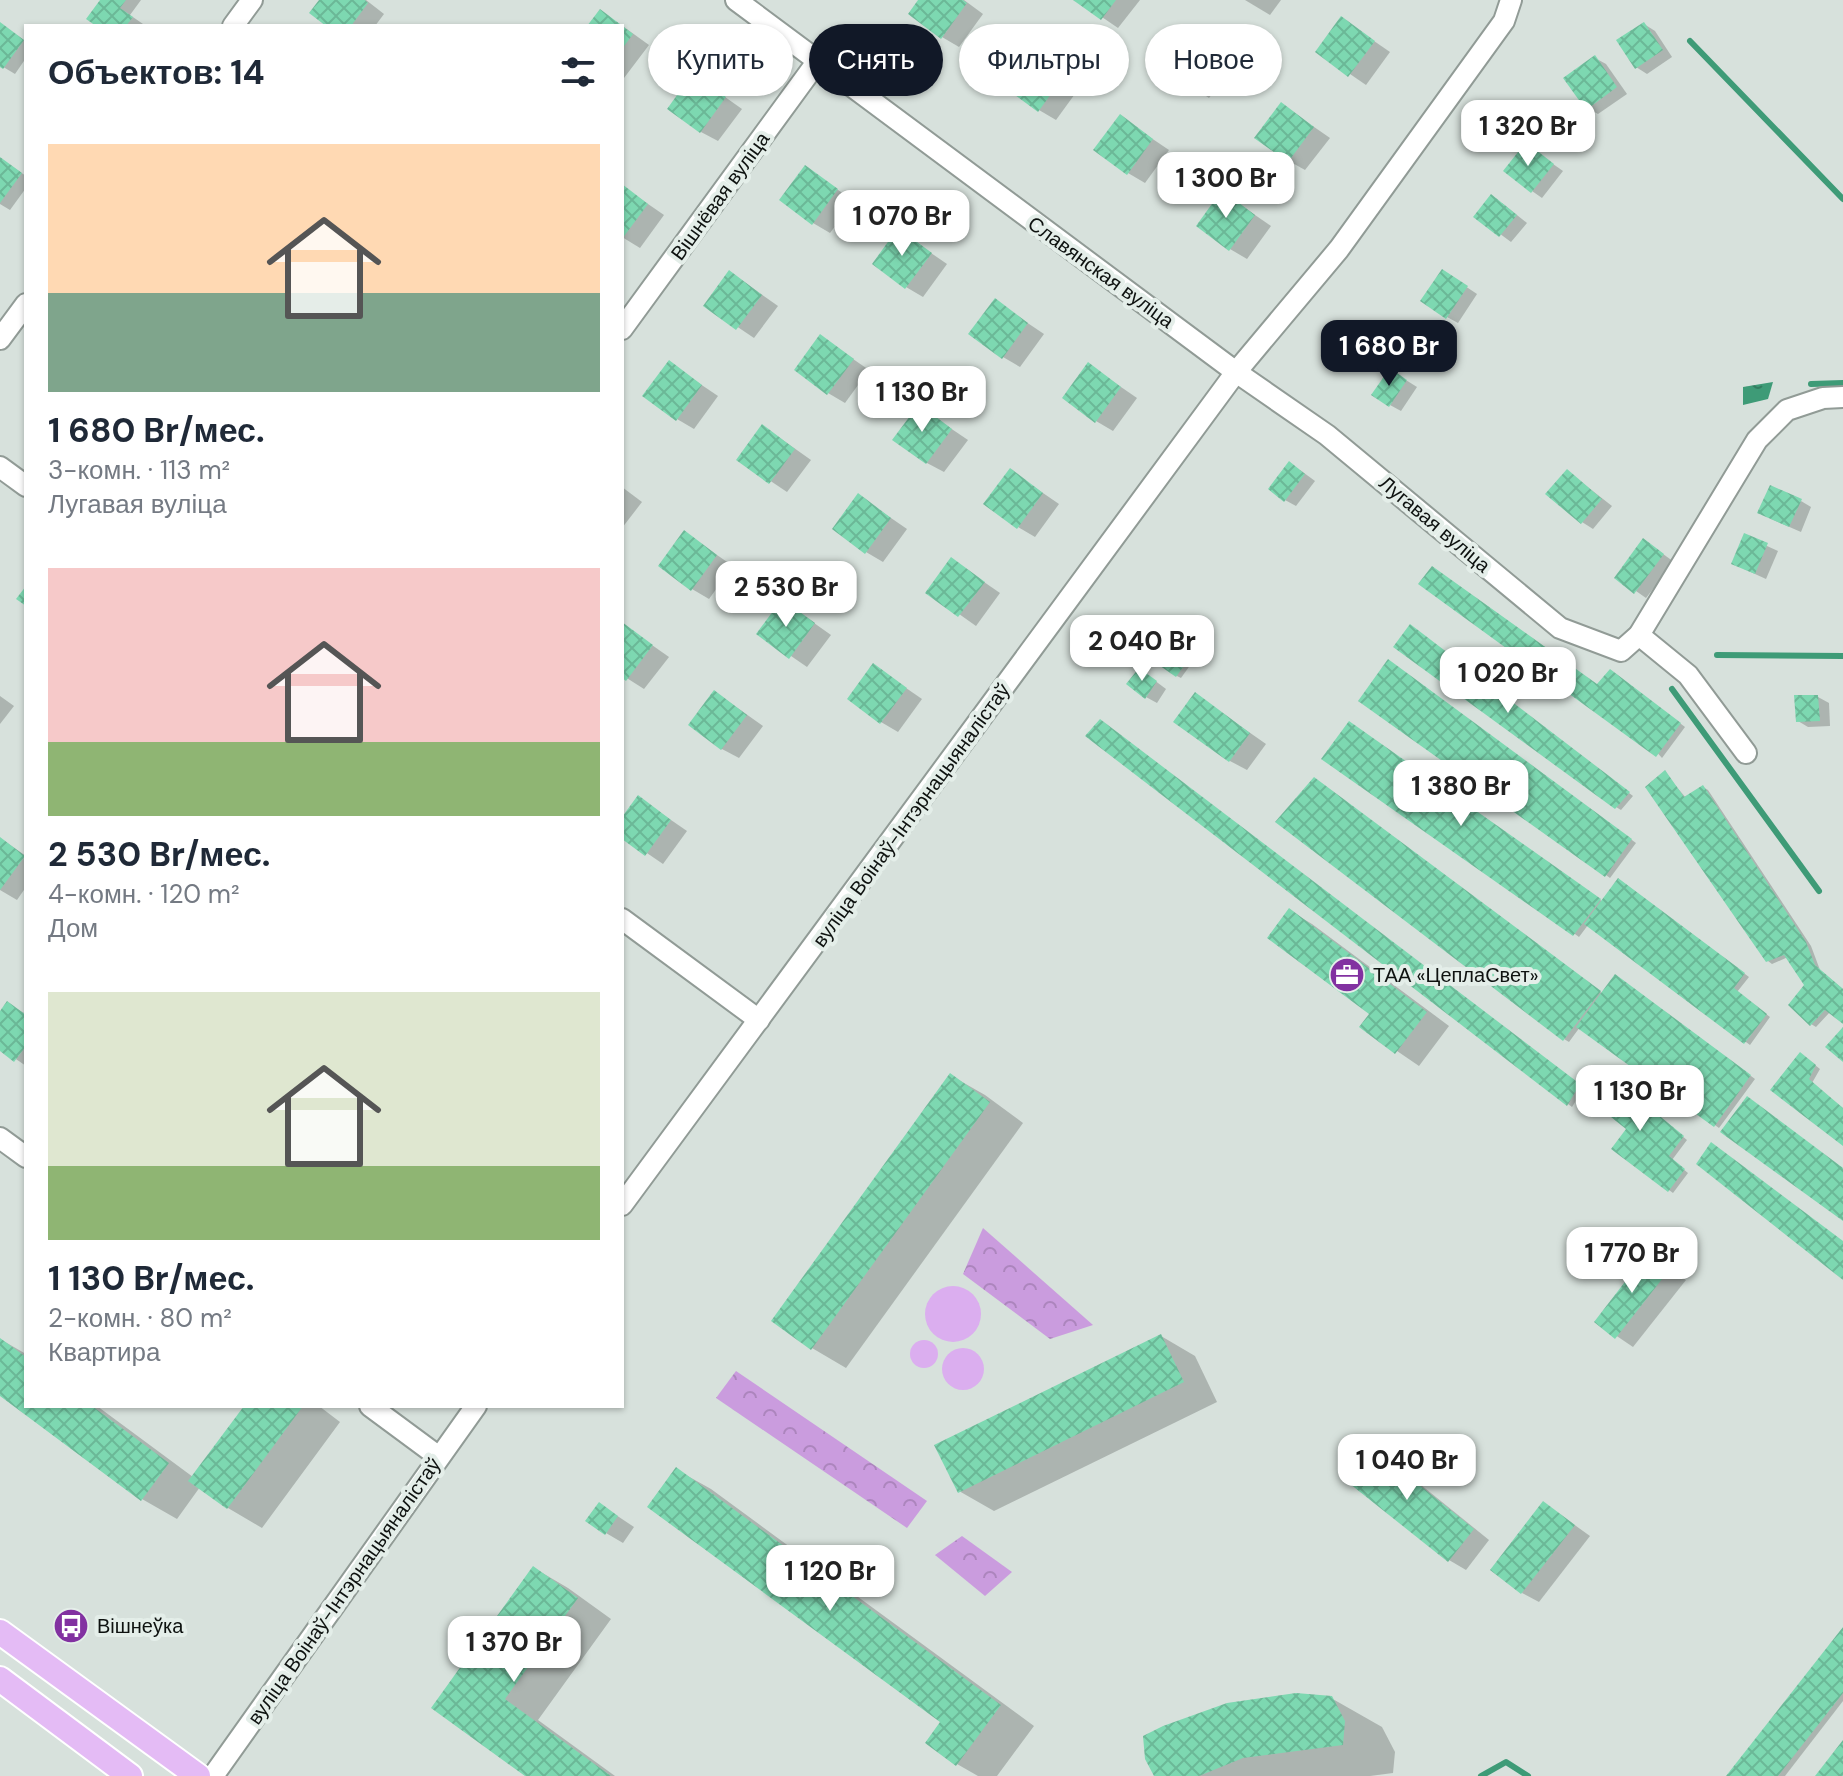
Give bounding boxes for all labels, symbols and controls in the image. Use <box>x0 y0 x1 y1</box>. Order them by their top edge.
chip: Купить <box>648 24 793 96</box>
chip: Снять <box>809 24 943 96</box>
chip: Фильтры <box>959 24 1129 96</box>
chip: Новое <box>1145 24 1282 96</box>
text: Объектов: 14 <box>48 50 265 95</box>
icon: filters <box>556 50 600 94</box>
pin: 1 320 Br <box>1445 100 1611 168</box>
text: 1 320 Br <box>1479 109 1577 143</box>
street label: Вішнёвая вуліца <box>665 126 776 265</box>
pin: 1 300 Br <box>1143 152 1309 220</box>
text: 1 300 Br <box>1175 161 1277 195</box>
pin: 1 070 Br <box>819 190 985 258</box>
icon: home <box>252 196 396 340</box>
text: 1 070 Br <box>852 199 952 233</box>
street label: Славянская вуліца <box>1023 210 1180 334</box>
pin: 1 680 Br <box>1306 320 1472 388</box>
text: 1 680 Br <box>1339 329 1439 363</box>
pin: 1 130 Br <box>839 366 1005 434</box>
text: 1 130 Br <box>876 375 968 409</box>
text: 1 680 Br/мес. <box>48 408 265 453</box>
text: 3-комн. · 113 m² <box>48 453 230 487</box>
street label: Лугавая вуліца <box>1374 470 1497 579</box>
text: Лугавая вуліца <box>48 487 227 521</box>
pin: 2 530 Br <box>703 561 869 629</box>
text: 2 530 Br <box>734 570 838 604</box>
pin: 2 040 Br <box>1059 615 1225 683</box>
icon: home <box>252 620 396 764</box>
text: 2 040 Br <box>1088 624 1196 658</box>
pin: 1 020 Br <box>1425 647 1591 715</box>
text: 1 020 Br <box>1458 656 1558 690</box>
street label: вуліца Воінаў-Інтэрнацыяналістаў <box>806 678 1016 952</box>
pin: 1 380 Br <box>1378 760 1544 828</box>
text: 1 380 Br <box>1411 769 1511 803</box>
text: 2 530 Br/мес. <box>48 832 270 877</box>
text: 4-комн. · 120 m² <box>48 877 240 911</box>
text: Дом <box>48 911 98 945</box>
office icon: ТАА «ЦеплаСвет» <box>1328 956 1366 994</box>
place label: ТАА «ЦеплаСвет» <box>1373 962 1539 988</box>
icon: home <box>252 1044 396 1188</box>
pin: 1 130 Br <box>1557 1065 1723 1133</box>
text: 1 130 Br <box>1594 1074 1686 1108</box>
pin: 1 770 Br <box>1549 1227 1715 1295</box>
text: 1 770 Br <box>1585 1236 1679 1270</box>
text: 1 130 Br/мес. <box>48 1256 254 1301</box>
text: 2-комн. · 80 m² <box>48 1301 232 1335</box>
text: Квартира <box>48 1335 160 1369</box>
pin: 1 040 Br <box>1324 1434 1490 1502</box>
text: 1 040 Br <box>1356 1443 1458 1477</box>
street label: вуліца Воінаў-Інтэрнацыяналістаў <box>242 1453 446 1729</box>
pin: 1 120 Br <box>747 1545 913 1613</box>
text: 1 120 Br <box>784 1554 876 1588</box>
bus stop icon: Вішнеўка <box>52 1607 90 1645</box>
place label: Вішнеўка <box>97 1613 184 1639</box>
pin: 1 370 Br <box>431 1616 597 1684</box>
text: 1 370 Br <box>466 1625 562 1659</box>

